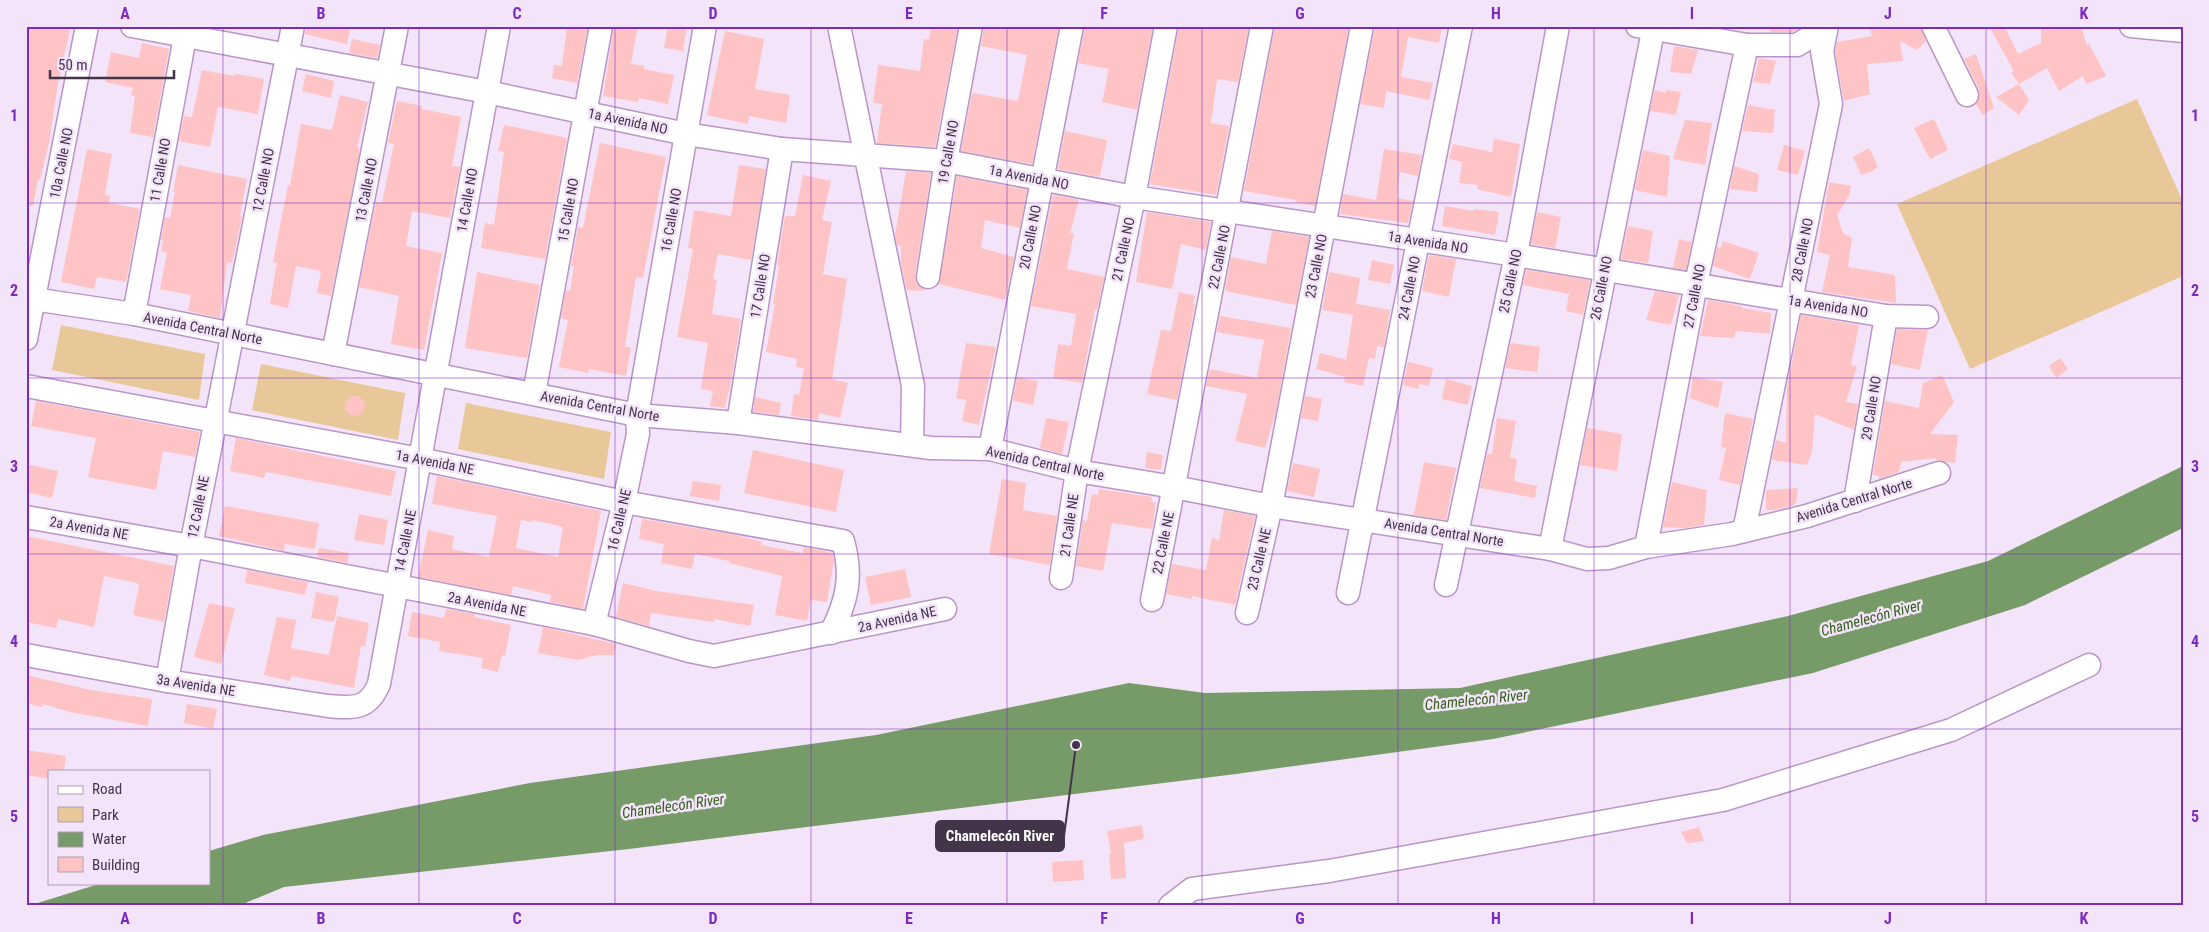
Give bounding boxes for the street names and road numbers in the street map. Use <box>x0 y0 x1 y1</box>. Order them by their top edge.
street label: 1a Avenida NO <box>587 105 669 137</box>
street label: 19 Calle NO <box>934 119 962 185</box>
street label: 10a Calle NO <box>46 126 76 200</box>
street label: 11 Calle NO <box>146 137 174 203</box>
street label: 12 Calle NO <box>249 147 277 213</box>
street label: 13 Calle NO <box>352 157 380 223</box>
street label: 1a Avenida NO <box>988 161 1070 193</box>
street label: 14 Calle NO <box>453 167 481 233</box>
street label: 15 Calle NO <box>554 177 582 243</box>
street label: 16 Calle NO <box>657 187 685 253</box>
street label: 20 Calle NO <box>1016 204 1044 270</box>
street label: 21 Calle NO <box>1108 216 1138 282</box>
street label: 28 Calle NO <box>1788 217 1816 283</box>
street label: 22 Calle NO <box>1205 224 1233 290</box>
street label: 1a Avenida NO <box>1387 228 1469 256</box>
street label: 23 Calle NO <box>1302 233 1330 299</box>
street label: 25 Calle NO <box>1495 248 1525 314</box>
street label: 17 Calle NO <box>747 253 773 319</box>
street label: 24 Calle NO <box>1395 255 1423 321</box>
street label: 26 Calle NO <box>1587 255 1615 321</box>
street label: 27 Calle NO <box>1680 263 1708 329</box>
street label: 1a Avenida NO <box>1787 292 1869 320</box>
street label: Avenida Central Norte <box>142 309 264 347</box>
street label: 29 Calle NO <box>1858 375 1884 441</box>
street label: Avenida Central Norte <box>539 388 661 424</box>
street label: Avenida Central Norte <box>984 443 1106 483</box>
street label: 1a Avenida NE <box>394 447 476 477</box>
street label: 12 Calle NE <box>184 474 212 540</box>
street label: Avenida Central Norte <box>1794 475 1914 525</box>
street label: 16 Calle NE <box>604 487 634 553</box>
street label: 21 Calle NE <box>1057 492 1081 558</box>
street label: 14 Calle NE <box>391 508 419 574</box>
street label: 22 Calle NE <box>1149 510 1177 576</box>
street label: 2a Avenida NE <box>48 513 130 543</box>
street label: Avenida Central Norte <box>1383 515 1505 549</box>
street label: 23 Calle NE <box>1244 526 1274 592</box>
street label: 2a Avenida NE <box>446 589 528 619</box>
street label: 2a Avenida NE <box>856 603 938 635</box>
street label: 3a Avenida NE <box>155 671 237 699</box>

